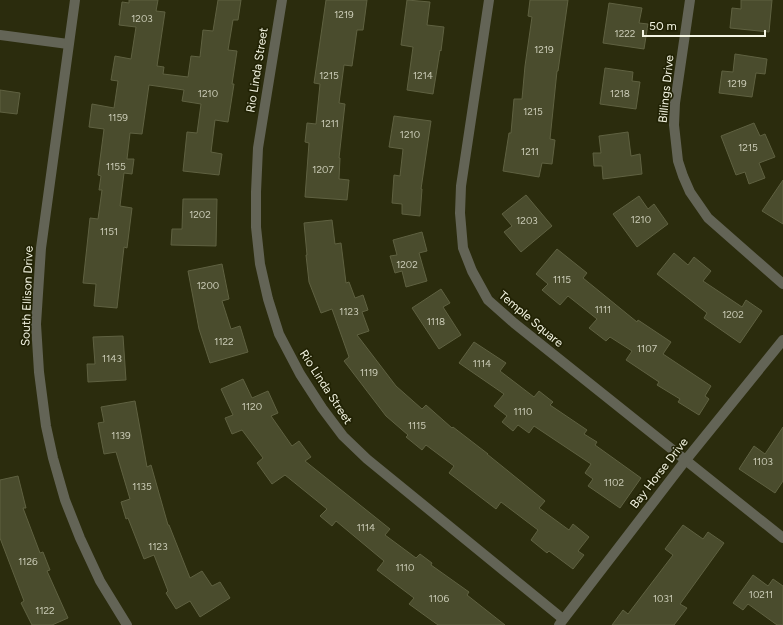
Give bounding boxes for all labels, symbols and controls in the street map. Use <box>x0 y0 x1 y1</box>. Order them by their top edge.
house number: 1219 <box>334 8 354 21</box>
house number: 1203 <box>131 12 153 25</box>
scale bar <box>643 12 765 38</box>
text: 50 m <box>649 19 677 33</box>
street label: Rio Linda Street <box>243 26 271 113</box>
house number: 1222 <box>615 27 635 40</box>
house number: 1219 <box>534 43 554 56</box>
street label: Billings Drive <box>655 54 677 124</box>
house number: 1215 <box>319 69 339 82</box>
house number: 1214 <box>413 69 433 82</box>
house number: 1219 <box>727 77 747 90</box>
house number: 1210 <box>198 87 218 100</box>
house number: 1218 <box>610 87 630 100</box>
house number: 1215 <box>523 105 543 118</box>
house number: 1159 <box>108 111 128 124</box>
house number: 1211 <box>321 117 339 130</box>
house number: 1210 <box>400 128 420 141</box>
house number: 1215 <box>738 141 758 154</box>
house number: 1211 <box>521 145 539 158</box>
house number: 1155 <box>106 160 126 173</box>
house number: 1207 <box>312 163 334 176</box>
house number: 1202 <box>189 208 211 221</box>
house number: 1210 <box>631 213 651 226</box>
house number: 1203 <box>516 214 538 227</box>
house number: 1151 <box>100 225 118 238</box>
street label: South Ellison Drive <box>18 245 36 346</box>
house number: 1202 <box>396 258 418 271</box>
house number: 1115 <box>553 273 571 286</box>
house number: 1200 <box>197 279 219 292</box>
street label: Temple Square <box>496 288 566 350</box>
house number: 1111 <box>595 303 611 316</box>
house number: 1123 <box>339 305 359 318</box>
house number: 1202 <box>722 308 744 321</box>
house number: 1118 <box>427 315 445 328</box>
house number: 1122 <box>214 335 234 348</box>
house number: 1107 <box>637 342 658 355</box>
street label: Rio Linda Street <box>297 347 355 427</box>
house number: 1143 <box>102 352 122 365</box>
house number: 1114 <box>473 357 491 370</box>
house number: 1119 <box>360 366 378 379</box>
house number: 1120 <box>242 400 262 413</box>
house number: 1110 <box>514 405 532 418</box>
house number: 1115 <box>408 419 426 432</box>
house number: 1139 <box>111 429 131 442</box>
street label: Bay Horse Drive <box>627 435 691 511</box>
house number: 1103 <box>753 455 773 468</box>
house number: 1102 <box>604 476 624 489</box>
house number: 1135 <box>132 480 152 493</box>
house number: 1114 <box>357 521 375 534</box>
house number: 1123 <box>148 540 168 553</box>
house number: 1126 <box>18 555 38 568</box>
house number: 1110 <box>396 561 414 574</box>
house number: 10211 <box>749 588 773 601</box>
house number: 1106 <box>429 592 449 605</box>
house number: 1031 <box>653 592 673 605</box>
house number: 1122 <box>35 604 55 617</box>

